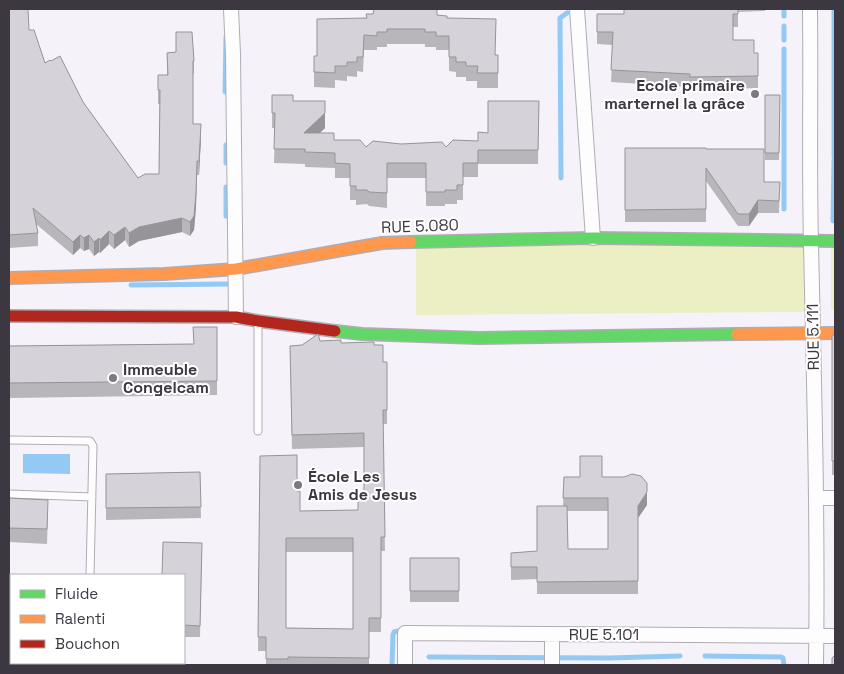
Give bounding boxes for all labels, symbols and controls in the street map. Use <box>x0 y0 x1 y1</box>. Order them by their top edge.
place label: Ecole primaire marternel la grâce <box>604 75 745 114</box>
marker: Ecole primaire marternel la grâce <box>749 88 761 100</box>
street label: RUE 5.080 <box>381 214 459 238</box>
street label: RUE 5.111 <box>802 303 824 371</box>
place label: Immeuble Congelcam <box>123 359 209 398</box>
marker: Immeuble Congelcam <box>107 372 119 384</box>
place label: École Les Amis de Jesus <box>308 466 417 505</box>
marker: École Les Amis de Jesus <box>292 479 304 491</box>
legend <box>10 574 185 664</box>
text: Fluide <box>55 584 98 603</box>
text: Ralenti <box>55 609 105 628</box>
street label: RUE 5.101 <box>569 624 639 645</box>
text: Bouchon <box>55 634 120 653</box>

